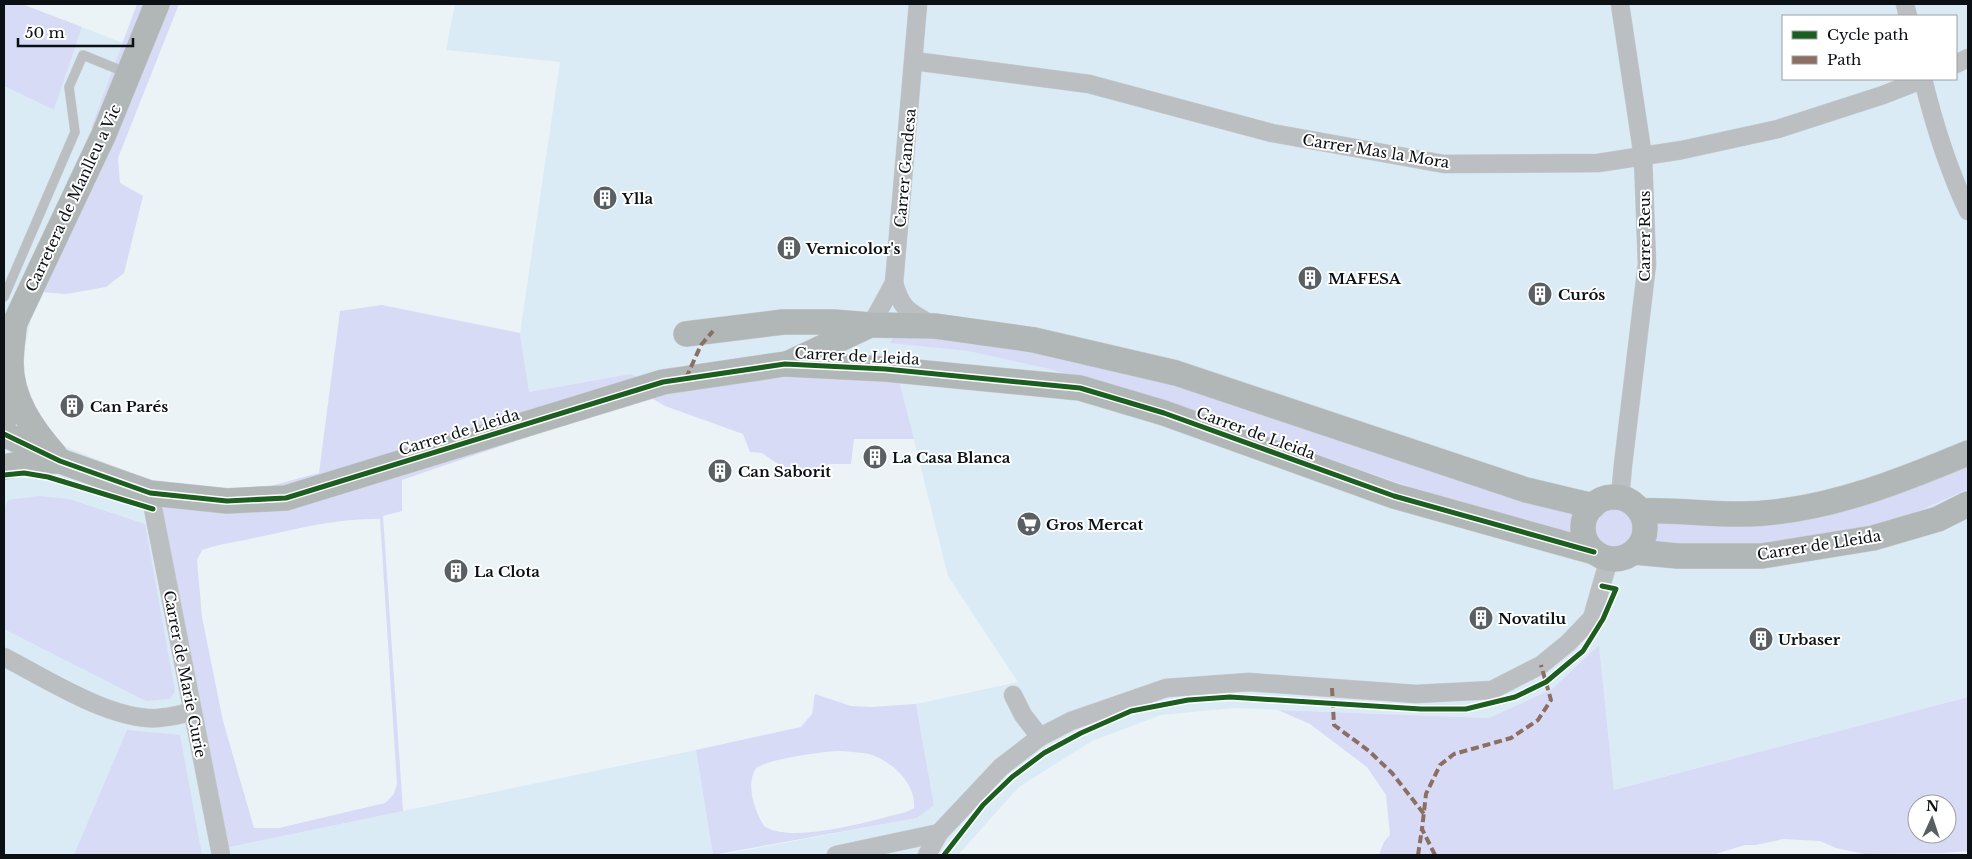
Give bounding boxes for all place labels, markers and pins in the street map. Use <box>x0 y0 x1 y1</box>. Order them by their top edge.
building icon: Ylla <box>592 185 618 211</box>
place label: Ylla <box>621 189 654 208</box>
building icon: Vernicolor's <box>776 235 802 261</box>
place label: Vernicolor's <box>805 239 900 258</box>
building icon: MAFESA <box>1297 265 1323 291</box>
place label: MAFESA <box>1328 269 1402 288</box>
building icon: Curós <box>1527 281 1553 307</box>
place label: Curós <box>1558 285 1605 304</box>
building icon: Can Parés <box>59 393 85 419</box>
place label: Can Parés <box>90 397 168 416</box>
building icon: La Casa Blanca <box>862 444 888 470</box>
place label: La Casa Blanca <box>892 448 1011 467</box>
building icon: Can Saborit <box>707 458 733 484</box>
place label: Can Saborit <box>738 462 831 481</box>
supermarket icon: Gros Mercat <box>1016 511 1042 537</box>
place label: Gros Mercat <box>1046 515 1143 534</box>
building icon: La Clota <box>443 558 469 584</box>
place label: La Clota <box>474 562 540 581</box>
building icon: Novatilu <box>1468 605 1494 631</box>
place label: Novatilu <box>1498 609 1566 628</box>
building icon: Urbaser <box>1748 626 1774 652</box>
place label: Urbaser <box>1778 630 1841 649</box>

